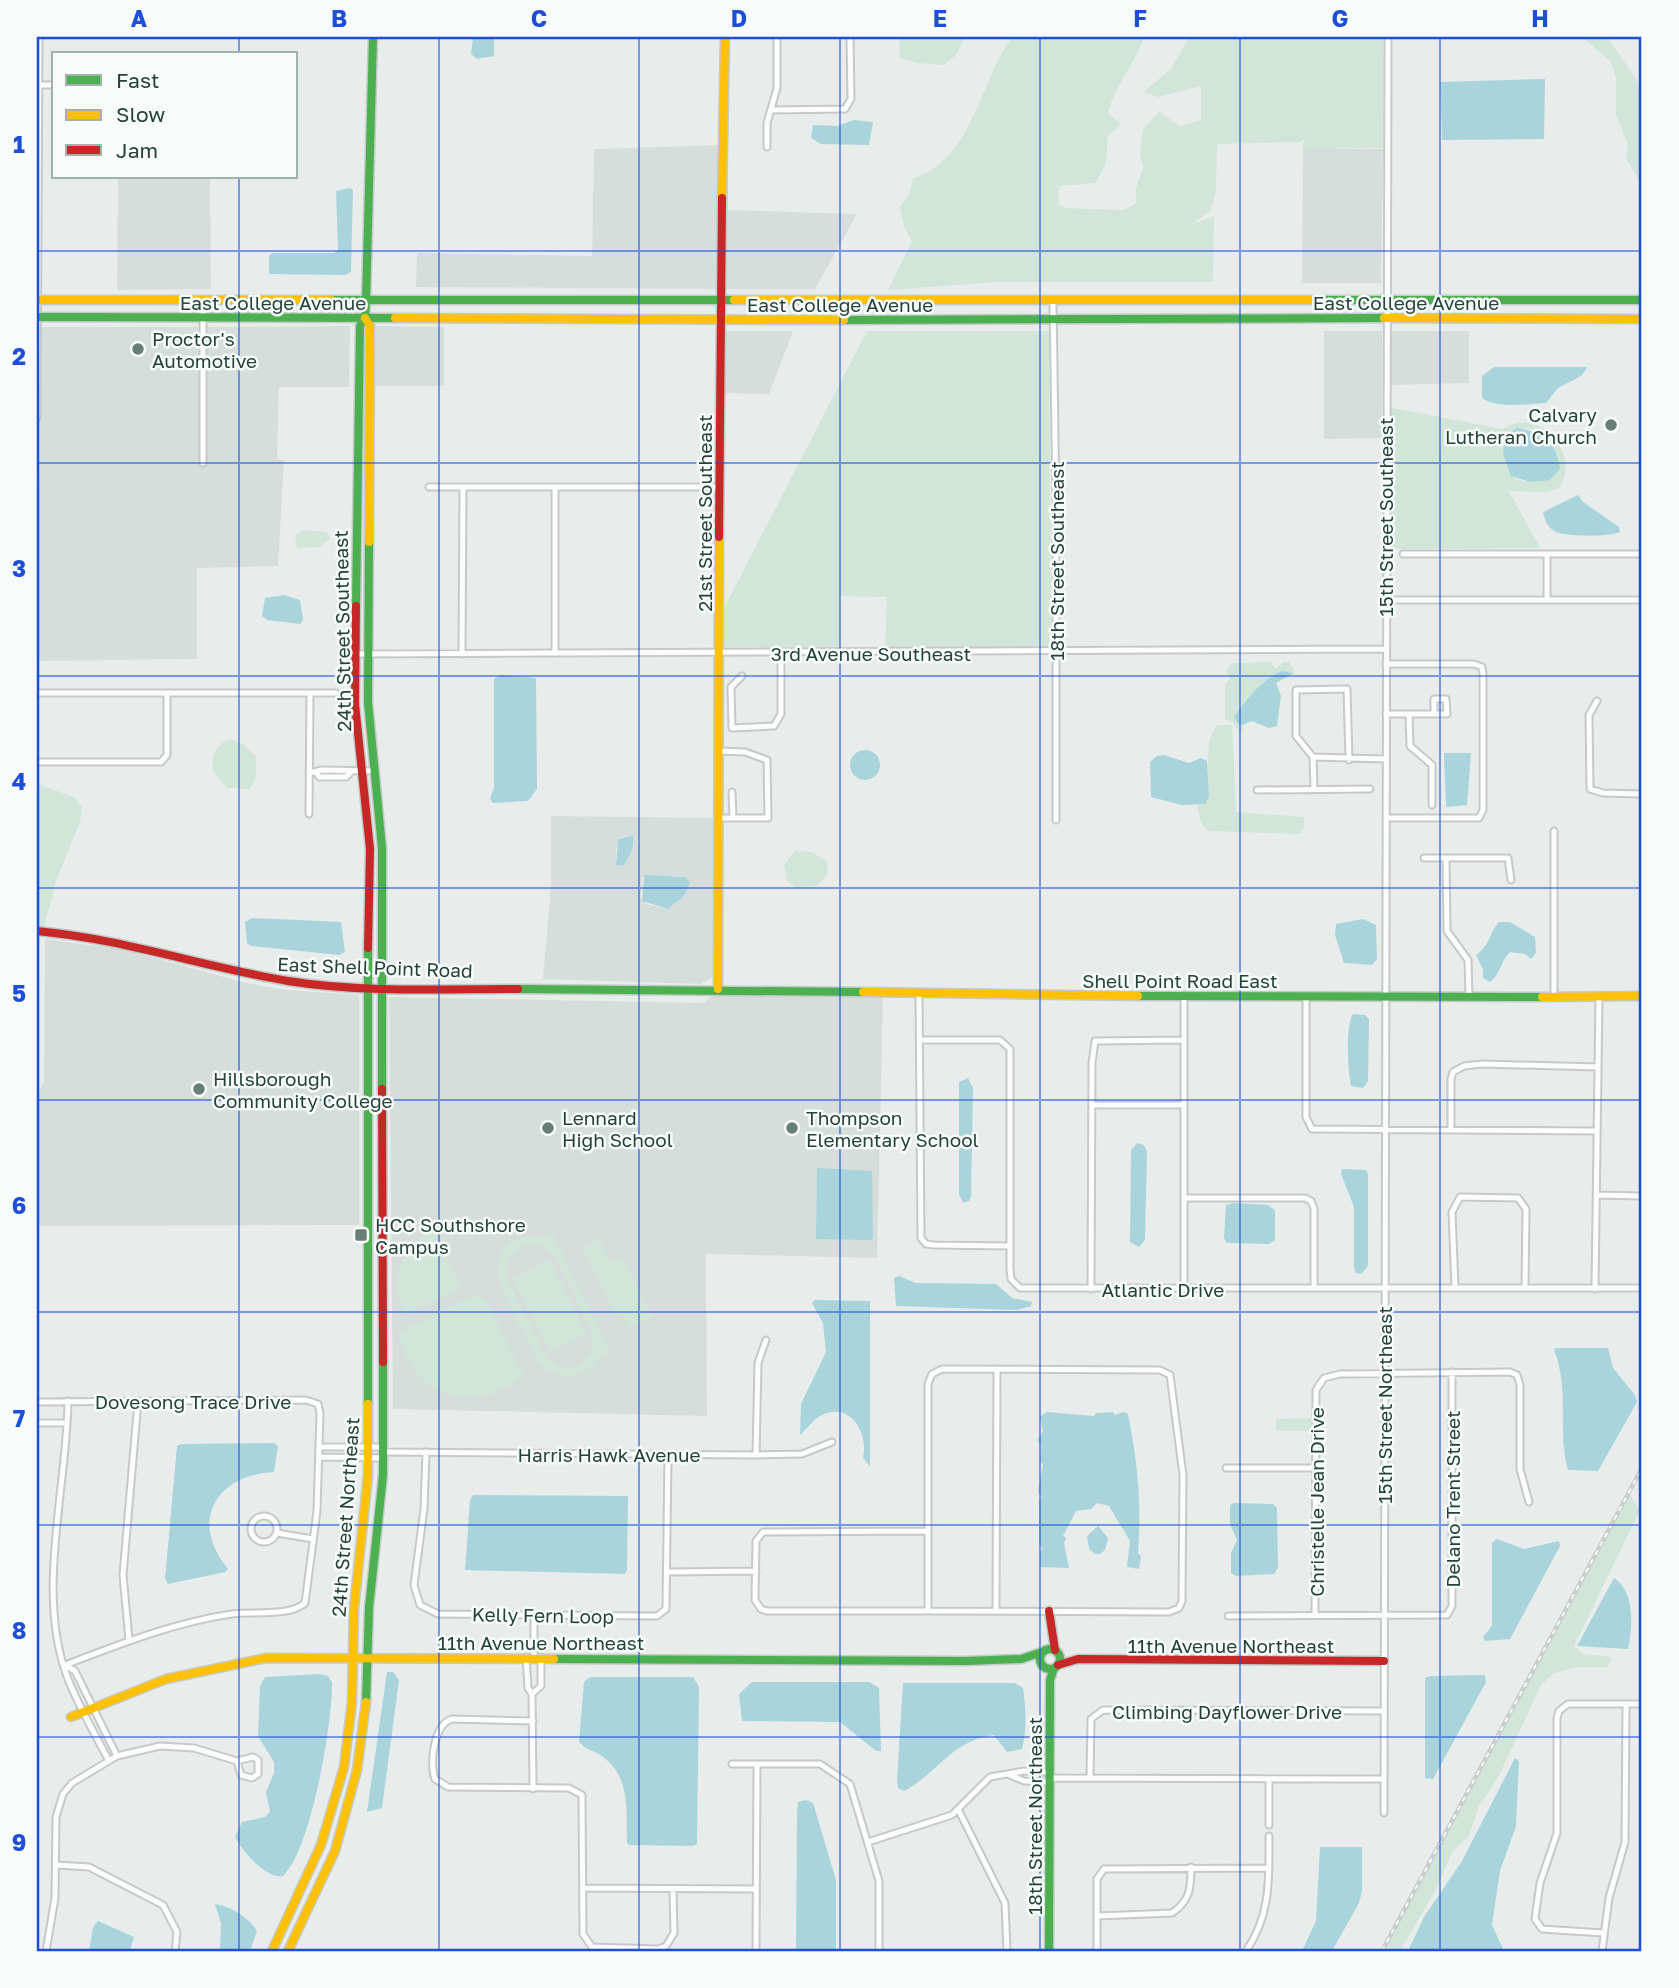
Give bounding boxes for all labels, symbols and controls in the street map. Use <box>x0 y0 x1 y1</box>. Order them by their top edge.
text: A <box>131 4 148 32</box>
text: B <box>331 4 347 32</box>
text: C <box>531 4 547 32</box>
text: D <box>731 4 747 32</box>
text: E <box>933 4 947 32</box>
text: F <box>1133 4 1147 32</box>
text: G <box>1332 4 1348 32</box>
text: H <box>1531 4 1549 32</box>
legend <box>52 52 298 178</box>
text: Fast <box>116 67 159 93</box>
text: Slow <box>116 101 165 127</box>
text: 1 <box>13 130 25 158</box>
text: Jam <box>116 137 158 163</box>
street label: East College Avenue <box>180 291 366 314</box>
street label: East College Avenue <box>1313 291 1499 314</box>
street label: East College Avenue <box>747 293 933 316</box>
place label: Proctor's Automotive <box>152 327 257 372</box>
marker: Proctor's Automotive <box>130 341 146 357</box>
text: 2 <box>12 342 26 370</box>
place label: Calvary Lutheran Church <box>1445 403 1597 448</box>
street label: 21st Street Southeast <box>693 414 716 612</box>
street label: 15th Street Southeast <box>1374 417 1397 617</box>
marker: Calvary Lutheran Church <box>1603 417 1619 433</box>
street label: 18th Street Southeast <box>1045 461 1068 661</box>
street label: 24th Street Southeast <box>329 530 355 732</box>
text: 3 <box>12 554 26 582</box>
street label: 3rd Avenue Southeast <box>771 642 971 665</box>
text: 4 <box>12 767 26 795</box>
street label: East Shell Point Road <box>277 952 473 982</box>
street label: Shell Point Road East <box>1082 969 1278 992</box>
text: 5 <box>12 979 26 1007</box>
place label: Hillsborough Community College <box>213 1067 393 1112</box>
marker: Hillsborough Community College <box>191 1081 207 1097</box>
place label: Lennard High School <box>562 1106 673 1151</box>
place label: Thompson Elementary School <box>806 1106 979 1151</box>
marker: Lennard High School <box>540 1120 556 1136</box>
marker: Thompson Elementary School <box>784 1120 800 1136</box>
text: 6 <box>12 1191 26 1219</box>
place label: HCC Southshore Campus <box>375 1213 526 1258</box>
marker: HCC Southshore Campus <box>353 1227 369 1243</box>
street label: Atlantic Drive <box>1102 1278 1224 1301</box>
street label: 15th Street Northeast <box>1373 1306 1396 1504</box>
street label: Dovesong Trace Drive <box>95 1390 291 1413</box>
text: 7 <box>13 1404 25 1432</box>
street label: Christelle Jean Drive <box>1305 1407 1328 1597</box>
street label: Delano Trent Street <box>1441 1410 1464 1588</box>
street label: 24th Street Northeast <box>327 1416 363 1618</box>
street label: Harris Hawk Avenue <box>518 1443 700 1466</box>
street label: Kelly Fern Loop <box>472 1602 614 1628</box>
text: 8 <box>12 1616 26 1644</box>
street label: 11th Avenue Northeast <box>438 1631 644 1654</box>
street label: 11th Avenue Northeast <box>1128 1634 1334 1657</box>
street label: Climbing Dayflower Drive <box>1112 1700 1342 1723</box>
street label: 18th Street Northeast <box>1023 1717 1046 1915</box>
text: 9 <box>12 1828 26 1856</box>

